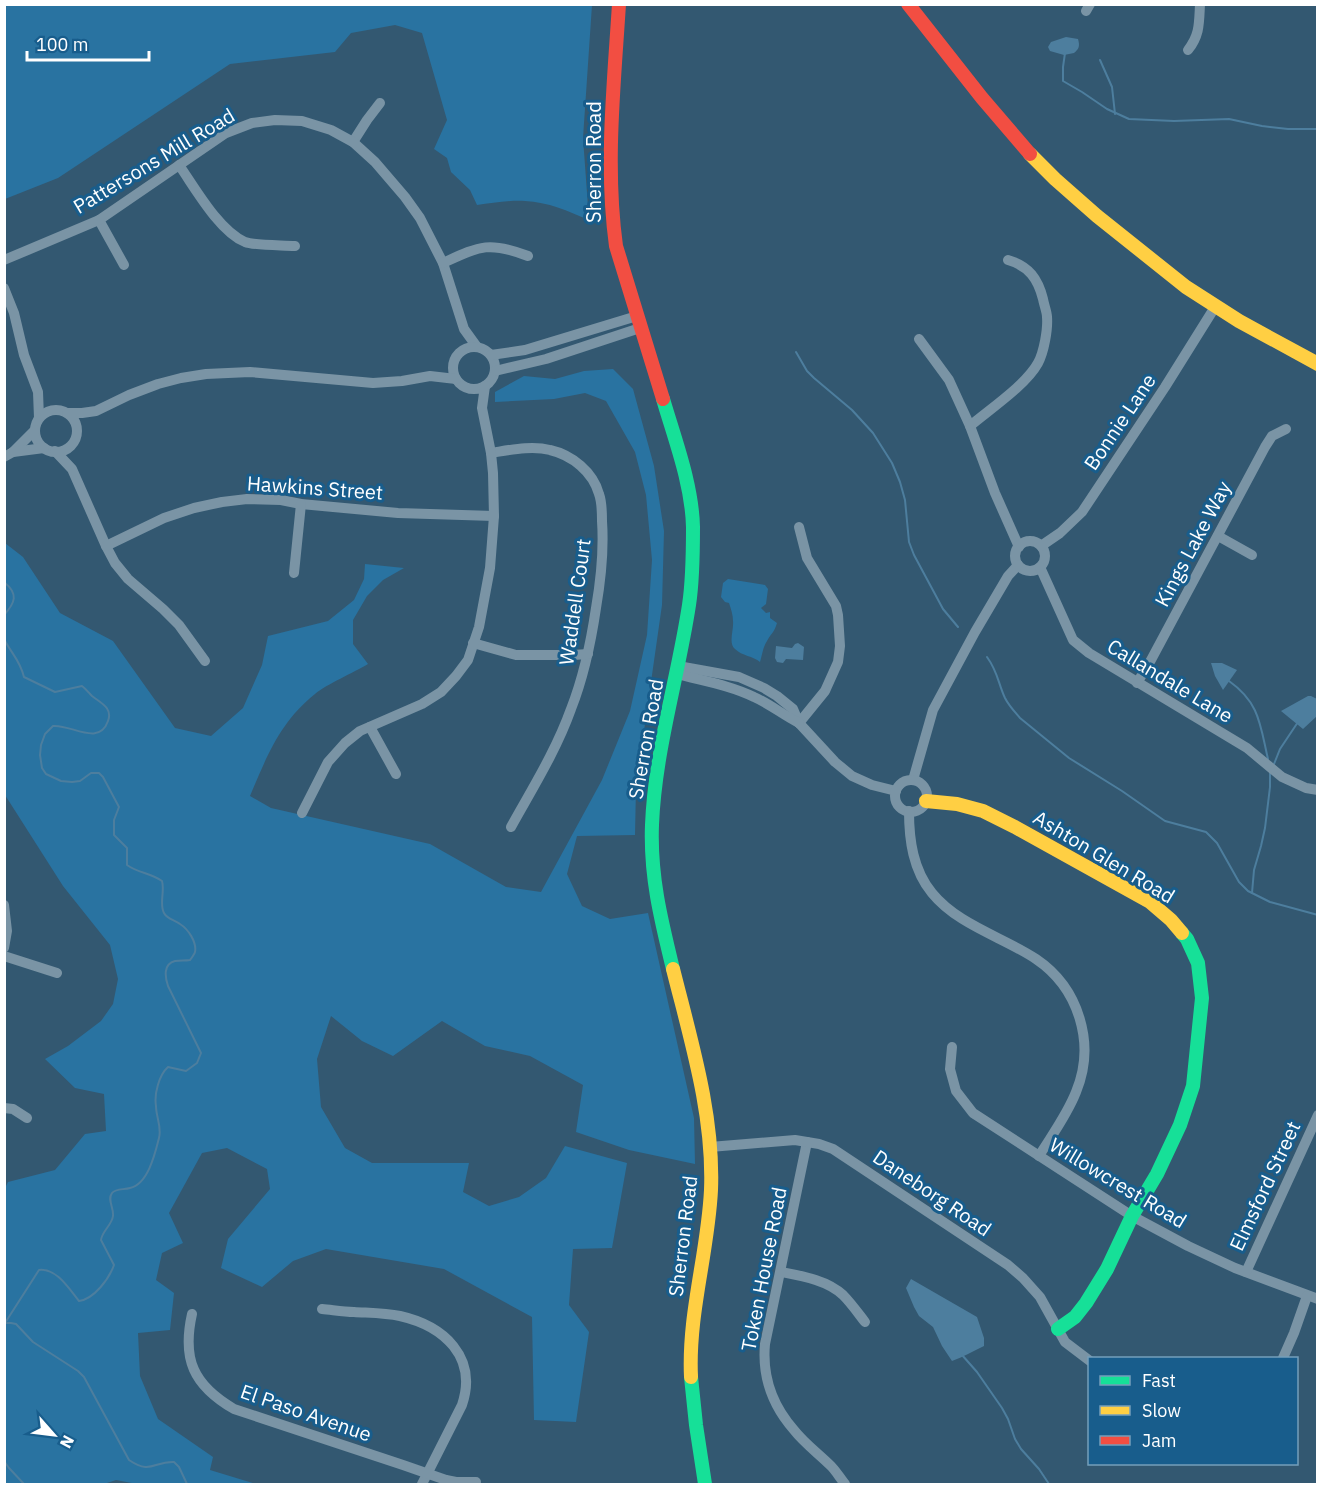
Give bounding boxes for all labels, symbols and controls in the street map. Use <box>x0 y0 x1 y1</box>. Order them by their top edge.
scale bar <box>27 24 148 62</box>
text: 100 m <box>36 33 88 56</box>
street label: Sherron Road <box>580 101 607 223</box>
street label: Pattersons Mill Road <box>68 102 240 220</box>
street label: Bonnie Lane <box>1077 368 1162 475</box>
street label: Hawkins Street <box>246 469 384 506</box>
street label: Kings Lake Way <box>1148 476 1237 611</box>
street label: Waddell Court <box>552 537 597 667</box>
street label: Callandale Lane <box>1102 632 1238 729</box>
street label: Sherron Road <box>622 677 669 801</box>
street label: Ashton Glen Road <box>1029 804 1180 909</box>
street label: Elmsford Street <box>1223 1117 1306 1255</box>
street label: Willowcrest Road <box>1045 1131 1192 1234</box>
street label: Daneborg Road <box>868 1143 997 1242</box>
street label: Sherron Road <box>662 1174 703 1298</box>
street label: Token House Road <box>734 1184 793 1353</box>
legend <box>1088 1357 1298 1465</box>
text: Fast <box>1142 1369 1176 1392</box>
street label: El Paso Avenue <box>237 1377 375 1448</box>
text: Slow <box>1142 1399 1181 1422</box>
north arrow <box>24 1405 84 1465</box>
text: Jam <box>1142 1429 1177 1452</box>
text: N <box>56 1432 79 1452</box>

